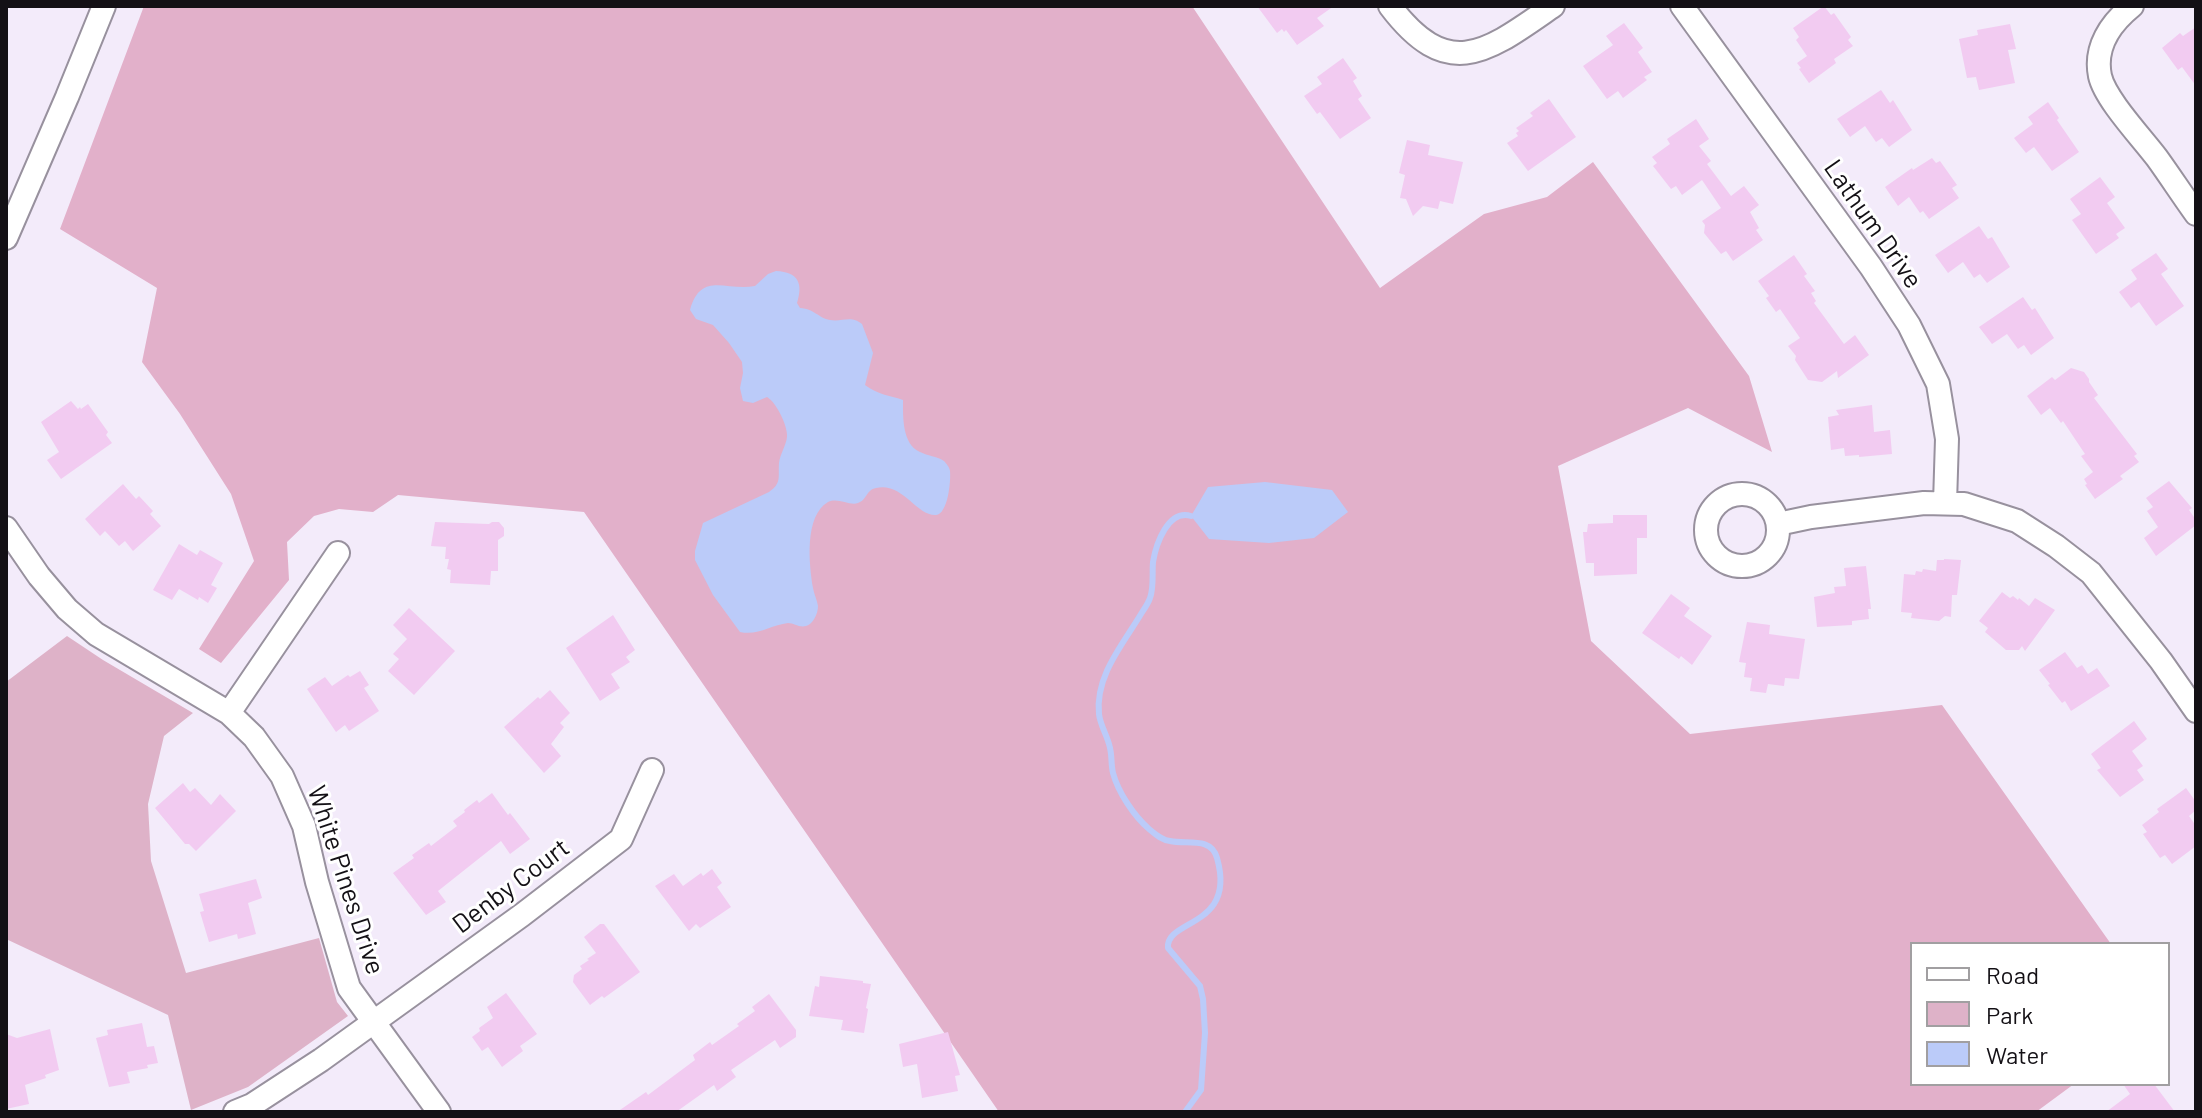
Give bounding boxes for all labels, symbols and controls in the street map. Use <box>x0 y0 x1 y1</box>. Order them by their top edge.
street label: Lathum Drive <box>1817 154 1929 294</box>
street label: White Pines Drive <box>301 782 391 978</box>
street label: Denby Court <box>446 832 576 940</box>
legend <box>1910 942 2170 1086</box>
text: Road <box>1986 960 2039 989</box>
text: Park <box>1986 1000 2033 1029</box>
text: Water <box>1986 1040 2048 1069</box>

